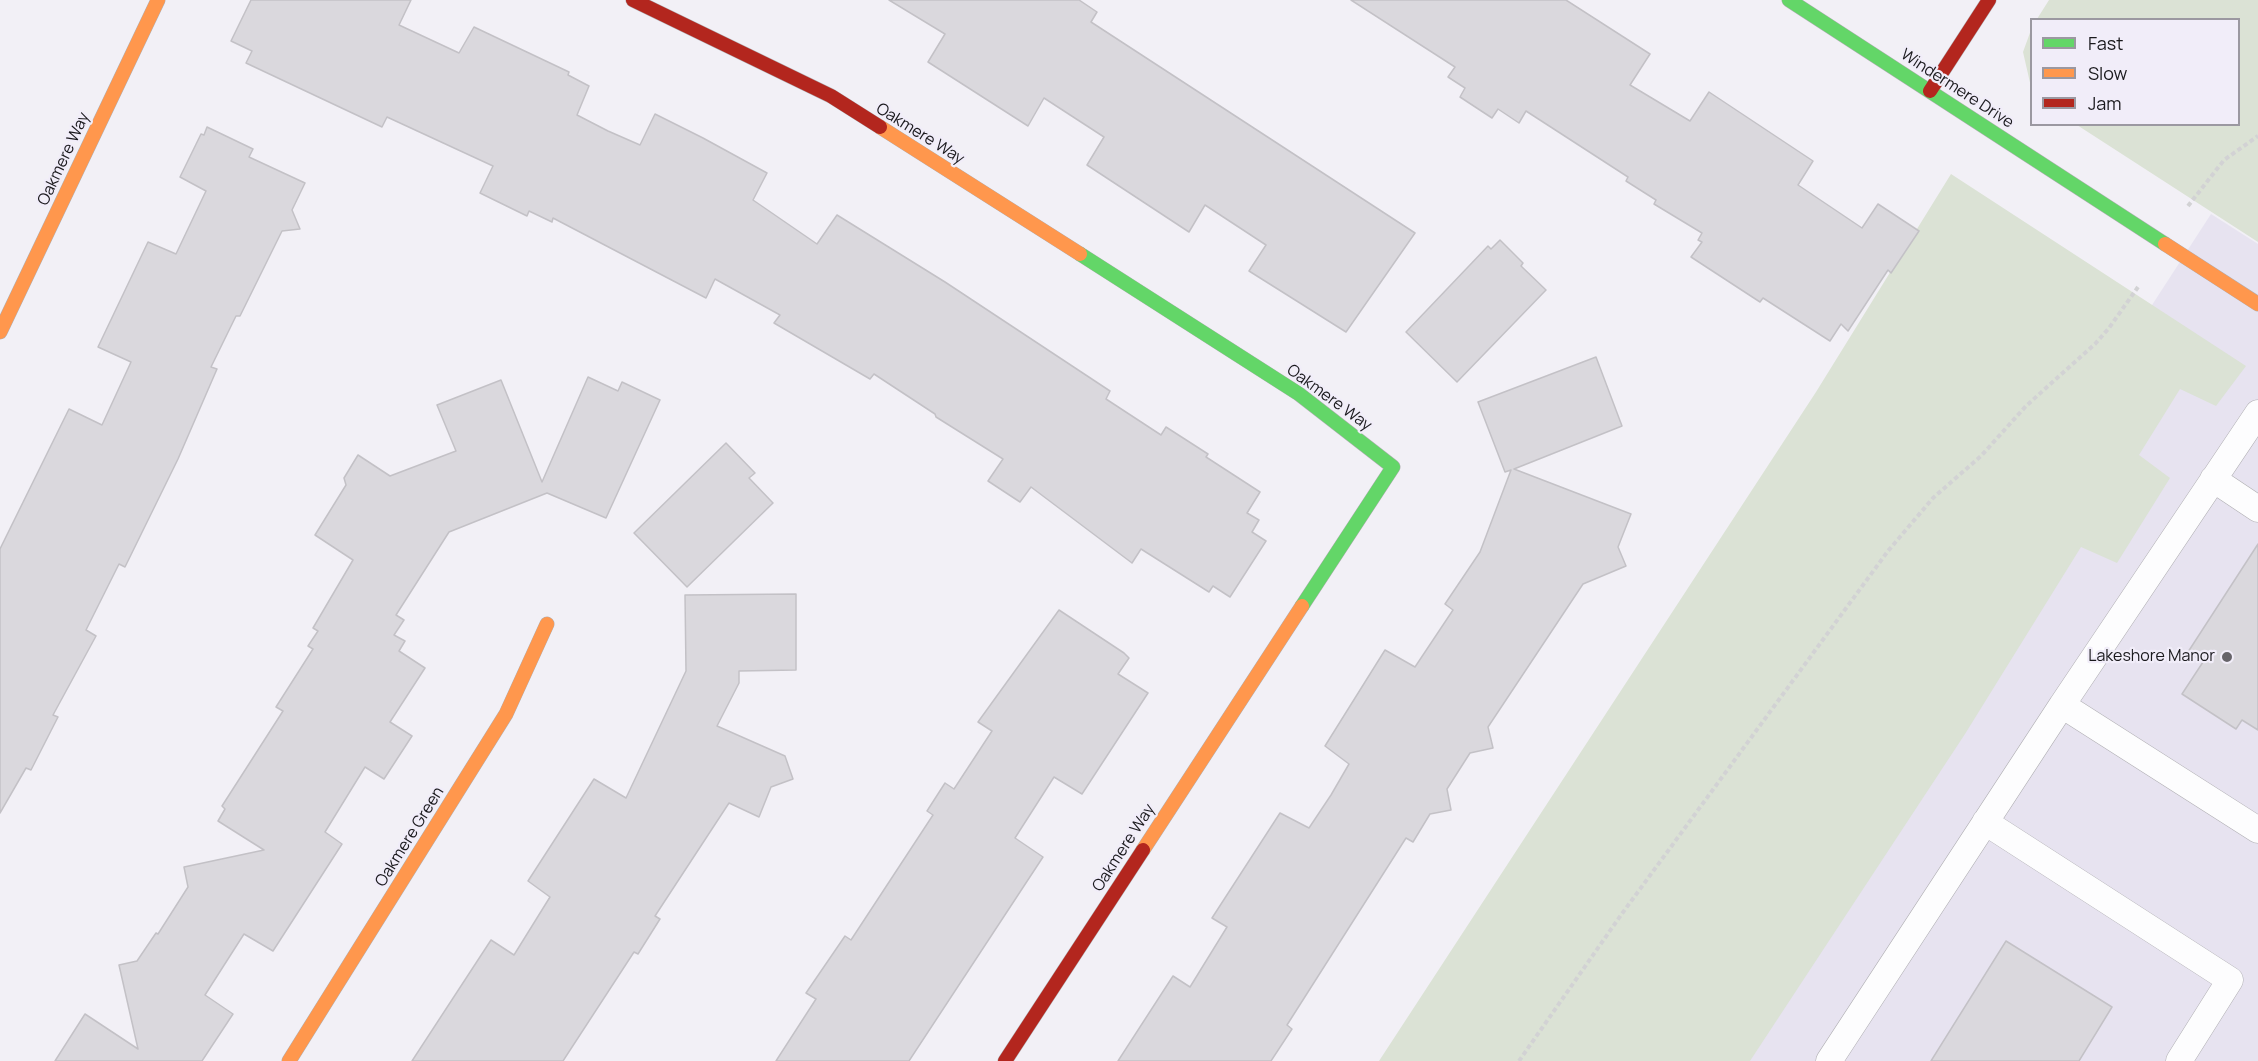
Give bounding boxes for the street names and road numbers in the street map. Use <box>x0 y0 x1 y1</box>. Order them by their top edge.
street label: Windermere Drive <box>1897 45 2017 133</box>
street label: Oakmere Way <box>872 99 968 169</box>
street label: Oakmere Way <box>34 109 94 209</box>
street label: Oakmere Way <box>1283 361 1375 435</box>
street label: Oakmere Green <box>372 783 448 891</box>
street label: Oakmere Way <box>1089 801 1159 895</box>

